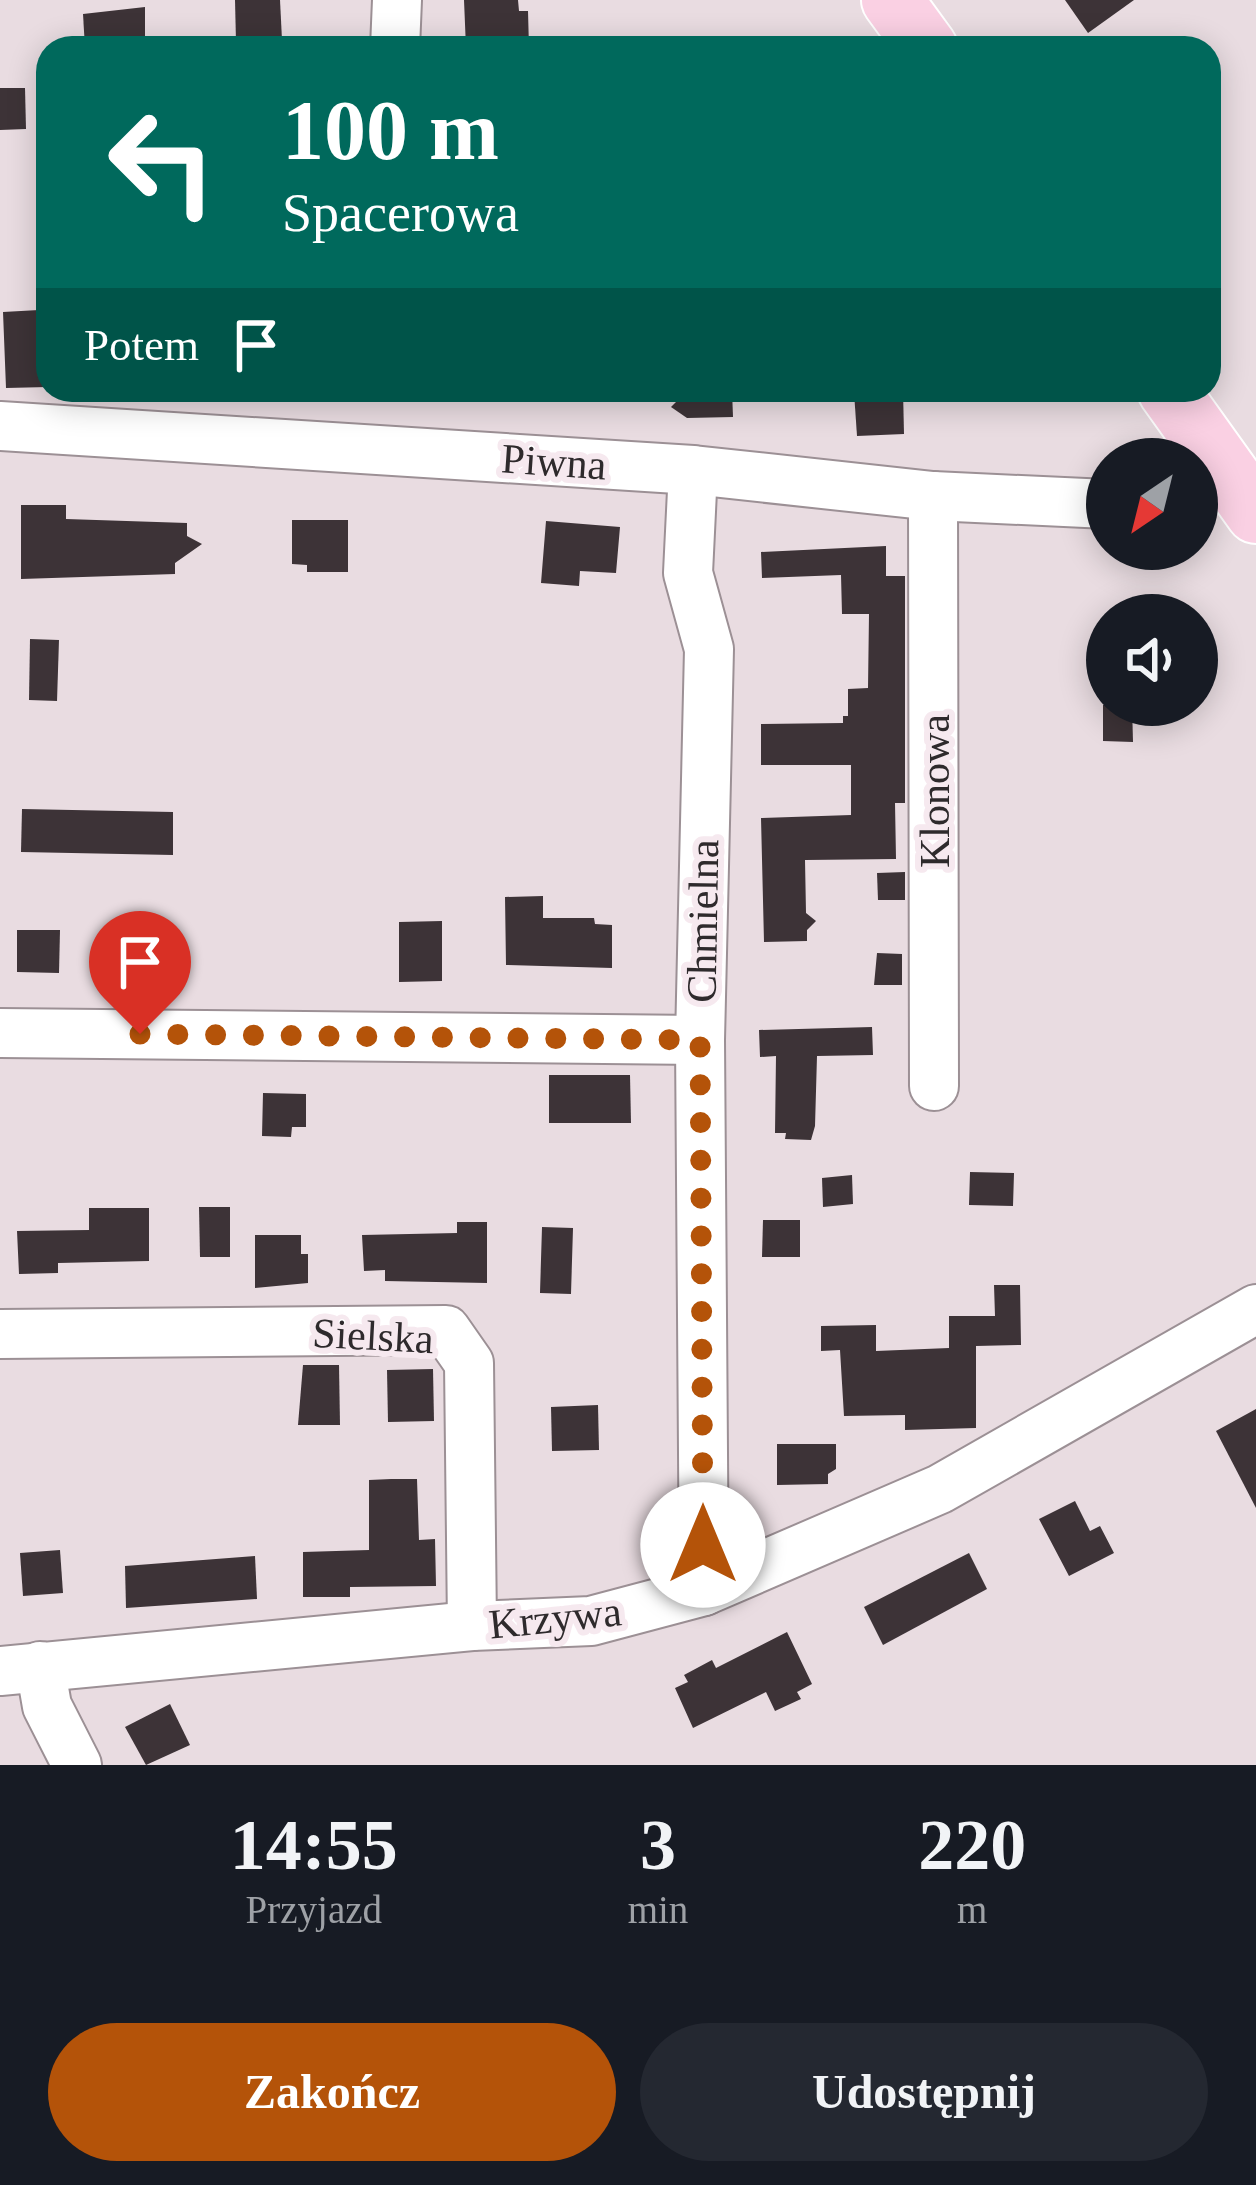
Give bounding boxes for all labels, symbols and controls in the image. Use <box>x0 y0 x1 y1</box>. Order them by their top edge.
icon: left <box>84 84 240 240</box>
text: 100 m <box>282 84 499 177</box>
text: Spacerowa <box>282 183 519 243</box>
icon: arrive <box>223 312 289 378</box>
text: Potem <box>84 320 199 370</box>
street label: Piwna <box>500 435 608 489</box>
north arrow <box>1086 438 1218 570</box>
map controls <box>1086 438 1218 726</box>
button: sound <box>1086 594 1218 726</box>
street label: Klonowa <box>912 714 958 868</box>
street label: Chmielna <box>679 839 727 1003</box>
pin <box>89 911 191 1034</box>
icon: arrive <box>107 929 173 995</box>
street label: Sielska <box>311 1310 435 1362</box>
position arrow <box>640 1482 766 1608</box>
street label: Krzywa <box>487 1588 624 1648</box>
text: 14:55 <box>230 1805 398 1885</box>
text: 3 <box>640 1805 676 1885</box>
text: 220 <box>918 1805 1026 1885</box>
text: Przyjazd <box>246 1888 382 1931</box>
text: min <box>628 1888 688 1931</box>
text: m <box>957 1888 987 1931</box>
button: Zakończ <box>48 2023 616 2161</box>
button: Udostępnij <box>640 2023 1208 2161</box>

